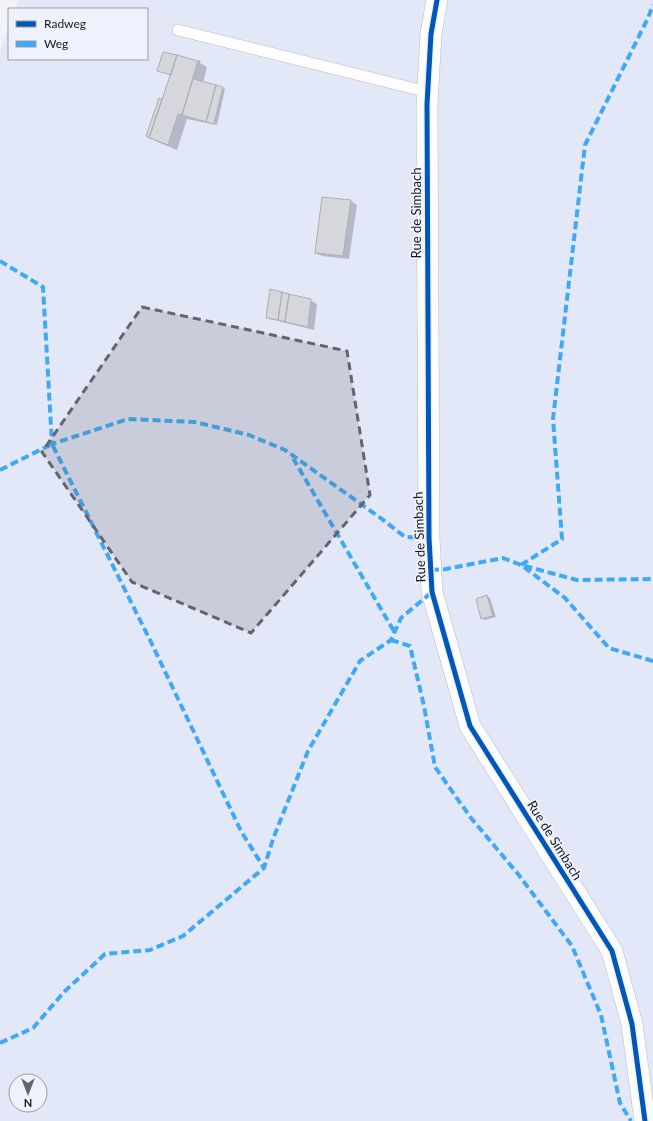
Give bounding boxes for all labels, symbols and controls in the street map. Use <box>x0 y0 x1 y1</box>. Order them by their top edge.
legend <box>8 8 148 60</box>
text: Radweg <box>44 16 86 31</box>
text: Weg <box>44 36 68 51</box>
street label: Rue de Simbach <box>408 168 424 258</box>
street label: Rue de Simbach <box>409 491 429 583</box>
street label: Rue de Simbach <box>524 797 586 883</box>
north arrow <box>8 1073 48 1113</box>
text: N <box>24 1097 32 1110</box>

